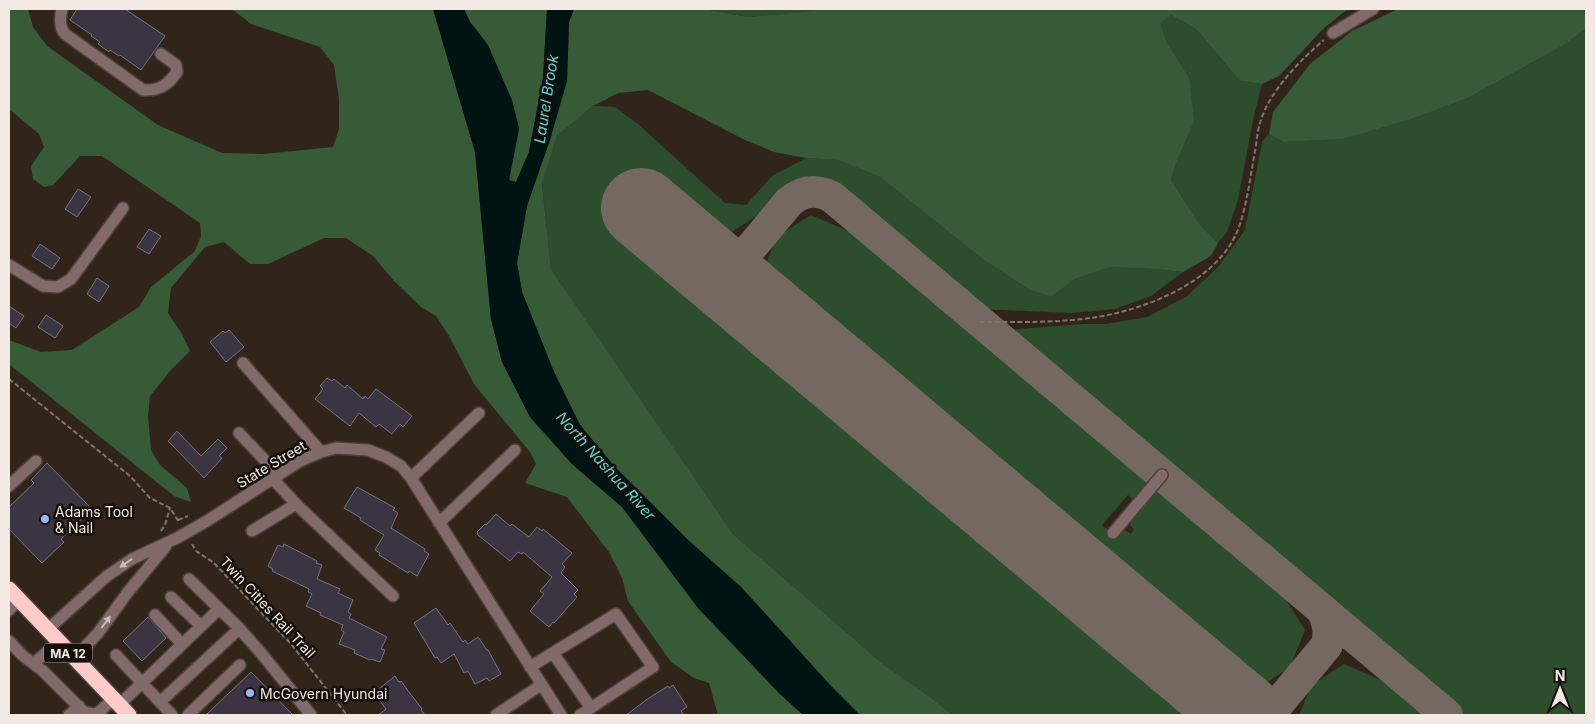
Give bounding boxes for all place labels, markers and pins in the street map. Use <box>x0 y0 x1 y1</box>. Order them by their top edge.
place label: Adams Tool & Nail <box>55 503 133 536</box>
marker: Adams Tool & Nail <box>39 513 51 525</box>
place label: McGovern Hyundai <box>260 685 387 702</box>
marker: McGovern Hyundai <box>244 687 256 699</box>

